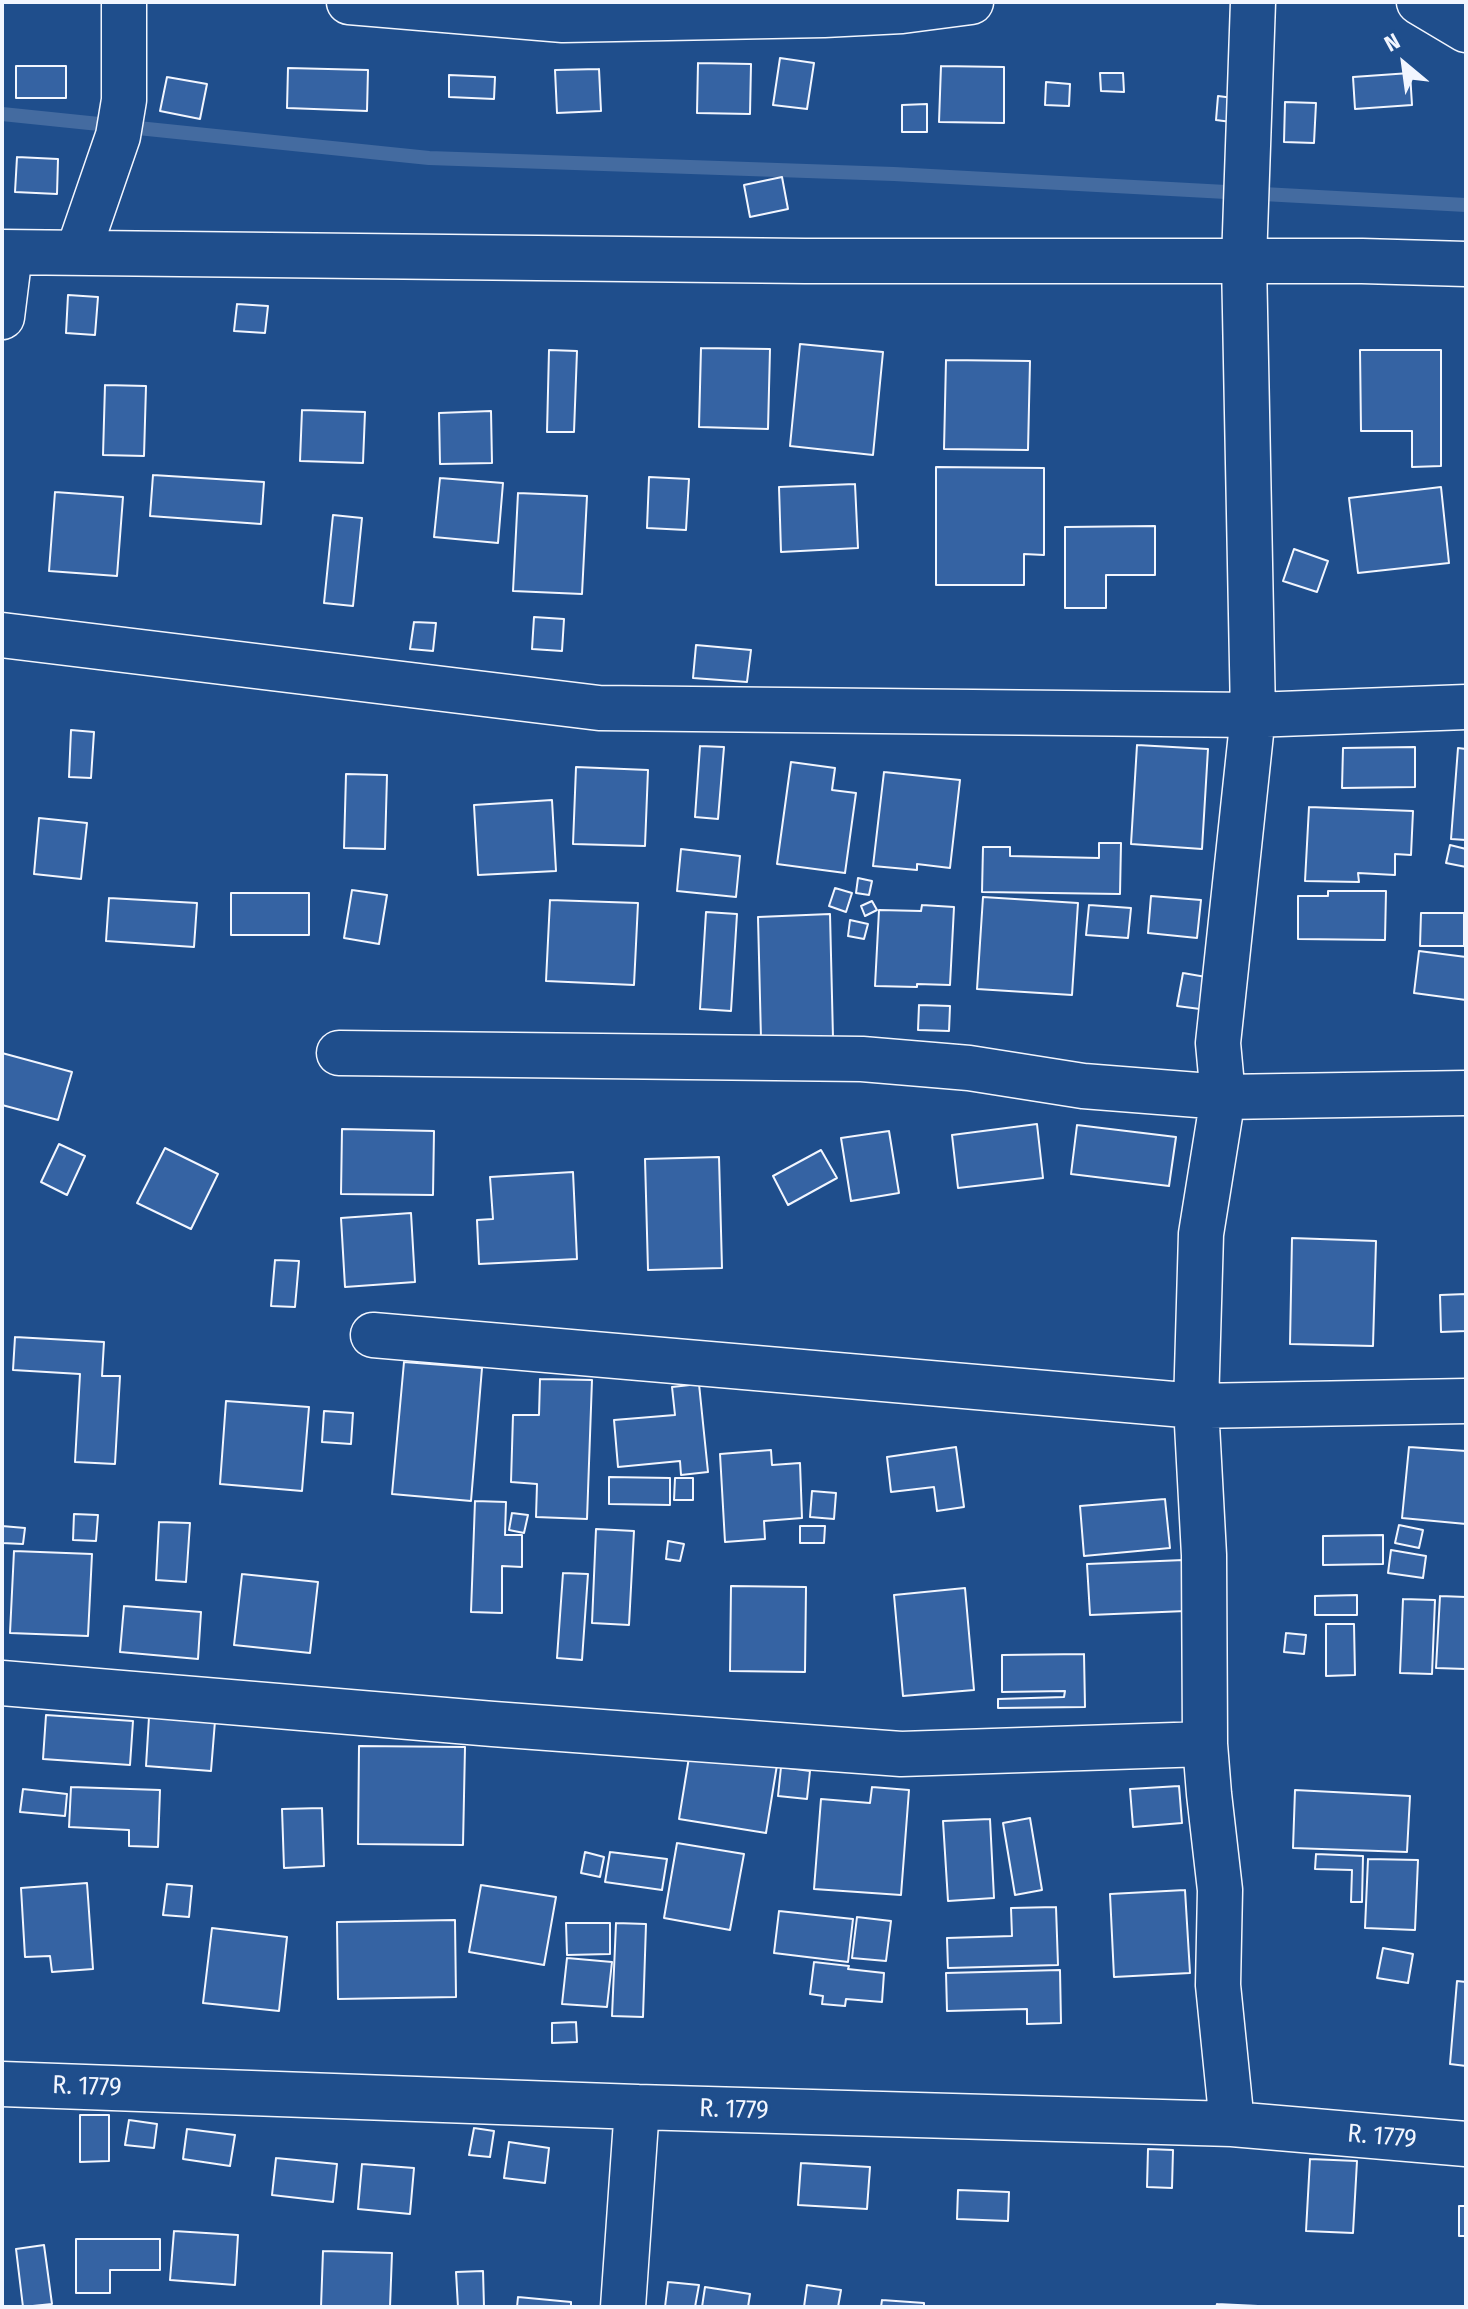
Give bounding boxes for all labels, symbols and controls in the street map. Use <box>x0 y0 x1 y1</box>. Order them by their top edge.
north arrow <box>1364 24 1444 104</box>
text: N <box>1380 28 1404 58</box>
street label: R. 1779 <box>52 2070 122 2104</box>
street label: R. 1779 <box>699 2093 769 2127</box>
street label: R. 1779 <box>1346 2118 1418 2156</box>

